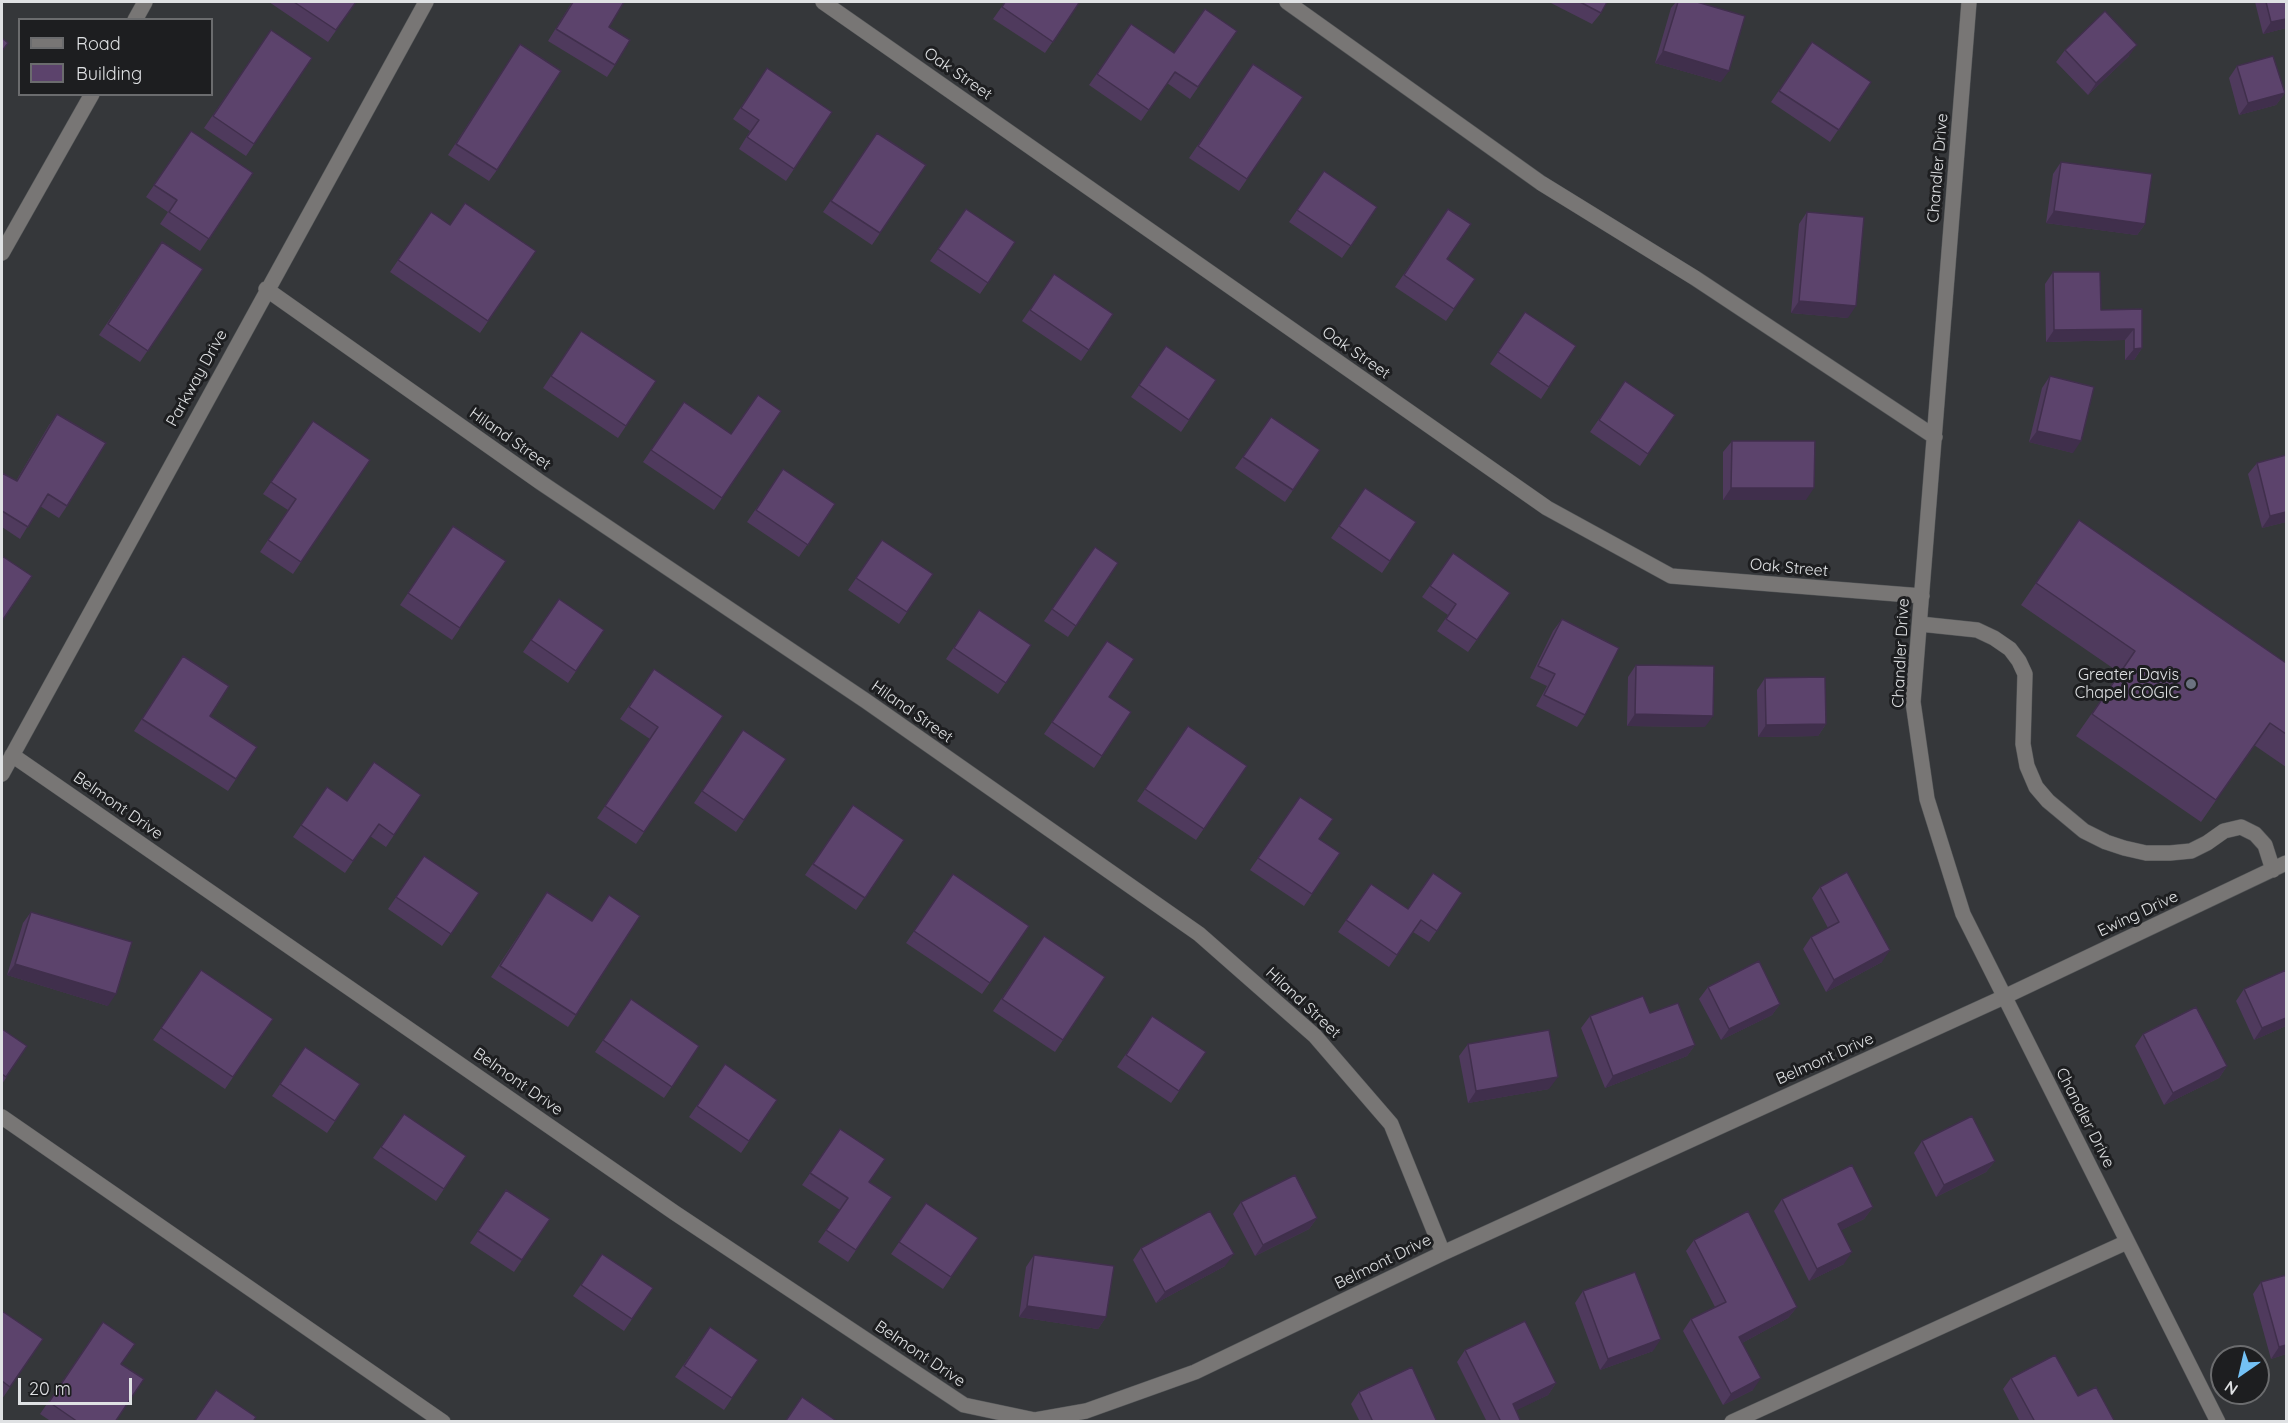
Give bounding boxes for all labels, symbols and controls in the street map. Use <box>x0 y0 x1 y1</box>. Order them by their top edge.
legend <box>18 18 213 96</box>
text: Road <box>76 32 121 55</box>
street label: Oak Street <box>920 44 996 104</box>
text: Building <box>76 62 142 85</box>
street label: Chandler Drive <box>1924 112 1952 224</box>
street label: Oak Street <box>1318 323 1394 383</box>
street label: Parkway Drive <box>163 326 231 430</box>
street label: Hiland Street <box>465 404 555 474</box>
street label: Oak Street <box>1749 555 1829 581</box>
street label: Chandler Drive <box>1889 598 1913 708</box>
place label: Greater Davis Chapel COGIC <box>2075 665 2179 703</box>
street label: Hiland Street <box>867 677 957 747</box>
marker: Greater Davis Chapel COGIC <box>2184 677 2198 691</box>
street label: Belmont Drive <box>70 768 166 844</box>
street label: Ewing Drive <box>2095 887 2181 941</box>
street label: Hiland Street <box>1262 963 1344 1043</box>
street label: Belmont Drive <box>1773 1029 1877 1089</box>
street label: Belmont Drive <box>470 1044 566 1120</box>
street label: Chandler Drive <box>2052 1065 2118 1171</box>
street label: Belmont Drive <box>1332 1230 1434 1294</box>
street label: Belmont Drive <box>871 1317 969 1391</box>
north arrow <box>2210 1345 2270 1405</box>
scale bar <box>21 1366 135 1404</box>
text: 20 m <box>29 1377 71 1400</box>
text: N <box>2221 1377 2242 1400</box>

